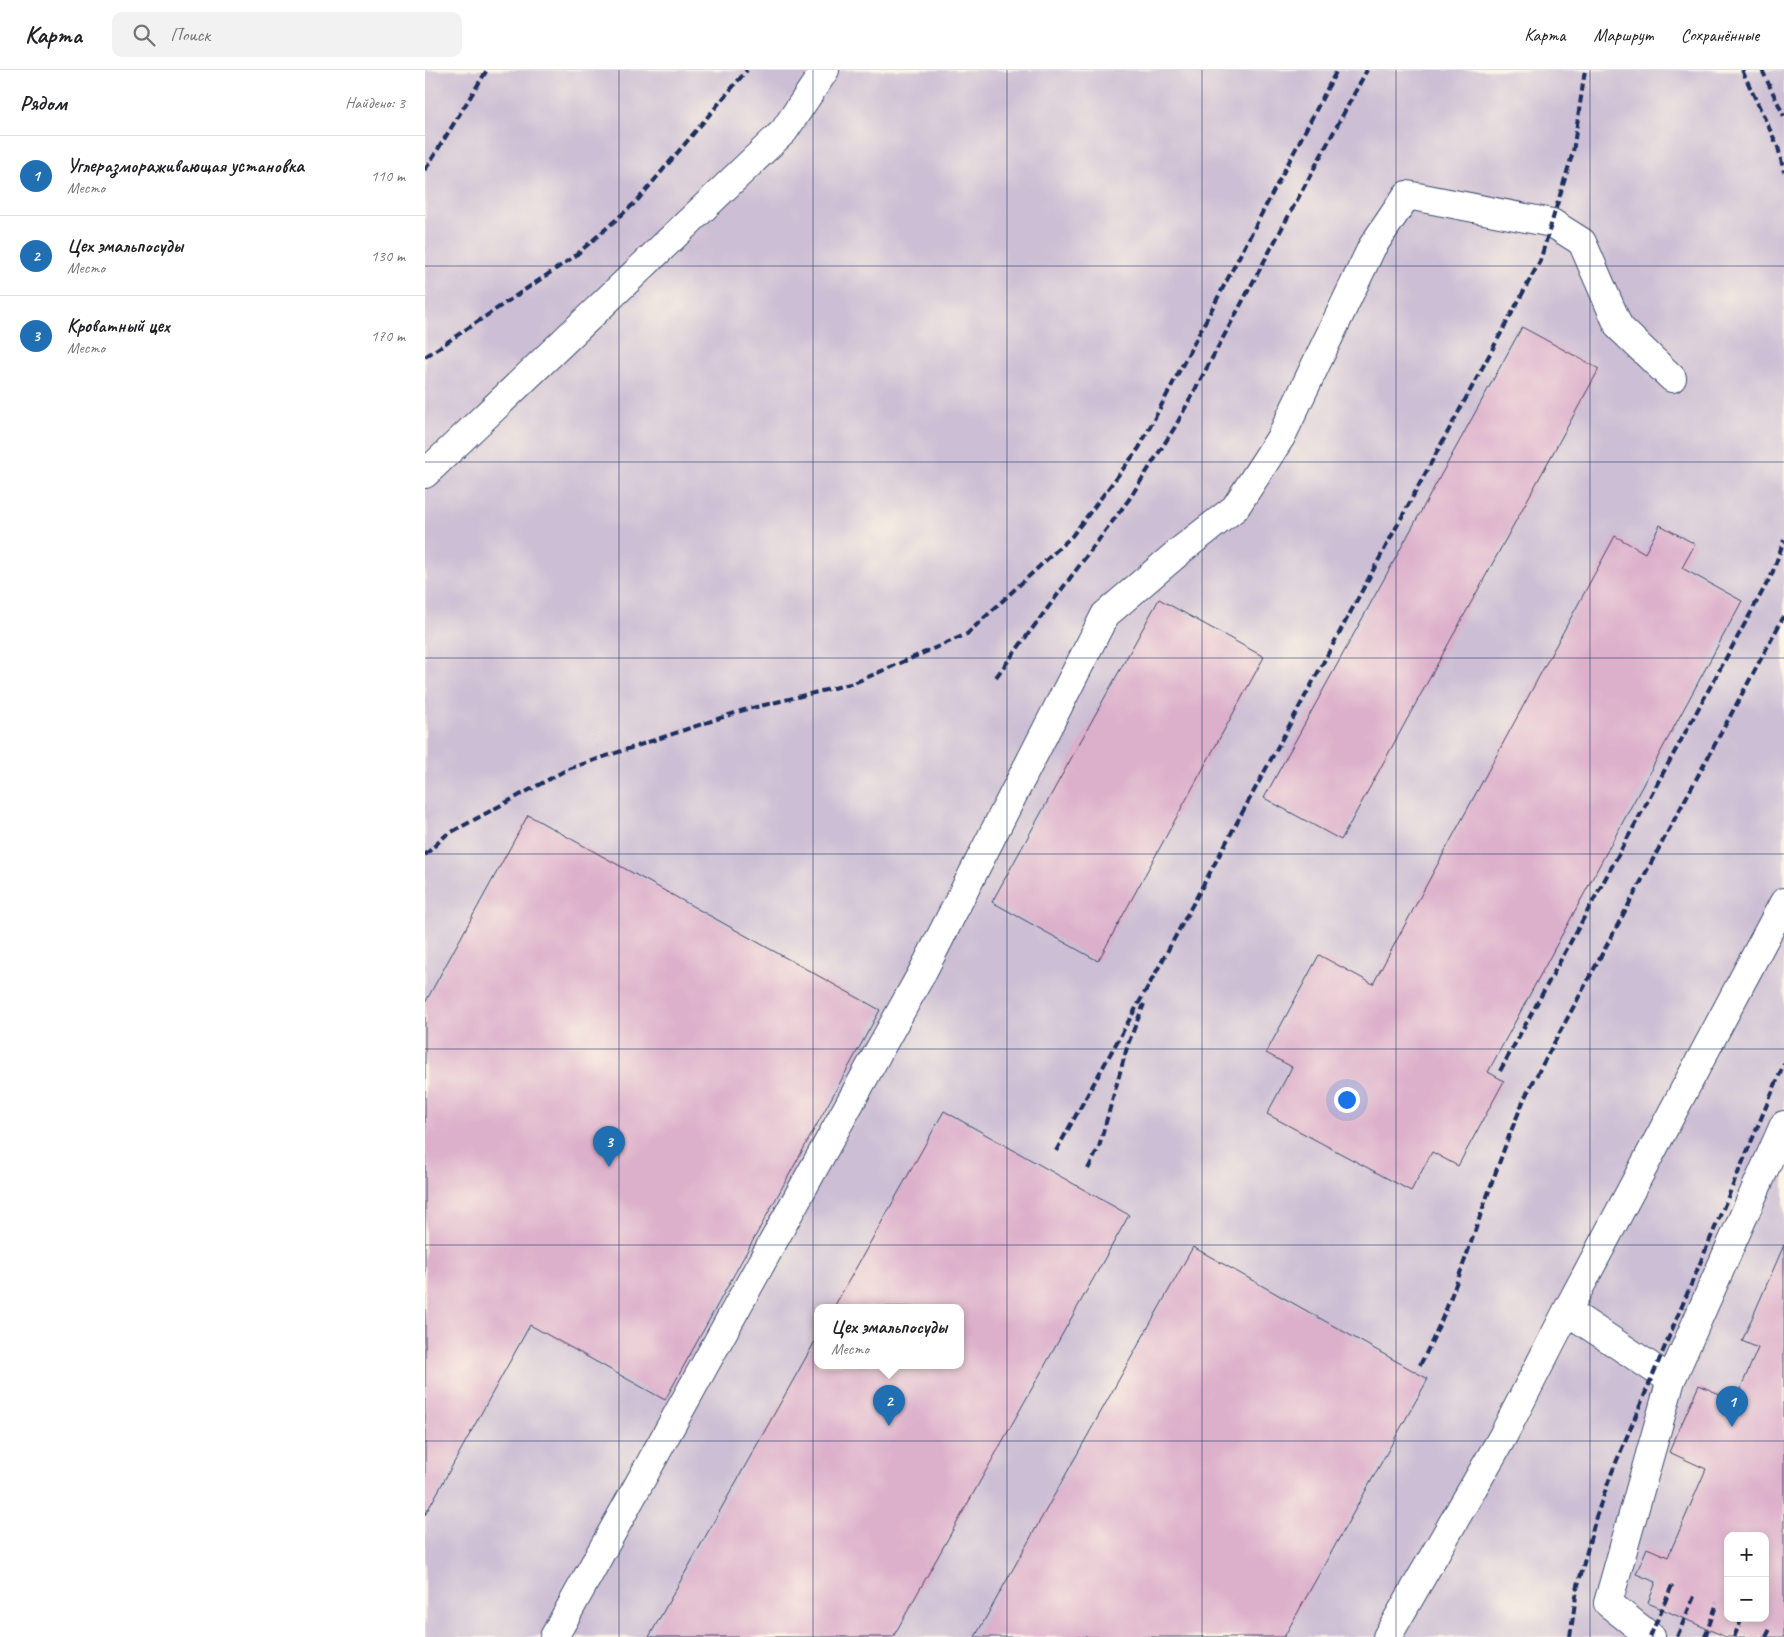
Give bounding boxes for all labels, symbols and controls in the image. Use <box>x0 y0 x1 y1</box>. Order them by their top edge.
search box <box>112 12 462 57</box>
text: Карта <box>25 20 82 50</box>
icon: search <box>130 21 158 49</box>
text: Поиск <box>170 23 210 47</box>
text: Карта <box>1524 24 1565 46</box>
text: Маршрут <box>1593 24 1653 46</box>
text: Сохранённые <box>1681 24 1759 46</box>
text: Рядом <box>20 90 67 116</box>
text: Найдено: 3 <box>345 93 405 113</box>
text: Углеразмораживающая установка <box>67 154 304 178</box>
text: 1 <box>32 166 40 186</box>
text: 110 m <box>371 166 405 186</box>
text: Место <box>67 178 105 198</box>
text: Цех эмальпосуды <box>67 234 183 258</box>
text: 2 <box>32 246 40 266</box>
text: 130 m <box>371 246 405 266</box>
text: Место <box>67 258 105 278</box>
text: Кроватный цех <box>67 314 170 338</box>
text: 3 <box>32 326 40 346</box>
text: 170 m <box>371 326 405 346</box>
text: Место <box>67 338 105 358</box>
your location <box>1334 1087 1360 1113</box>
pin: 3 <box>593 1126 625 1167</box>
popup <box>814 1304 964 1369</box>
text: Цех эмальпосуды <box>831 1315 947 1339</box>
text: Место <box>831 1339 869 1359</box>
pin: 2 <box>873 1385 905 1426</box>
pin: 1 <box>1716 1386 1748 1427</box>
map controls <box>1724 1532 1769 1622</box>
button: + <box>1724 1532 1769 1577</box>
button: − <box>1724 1577 1769 1622</box>

